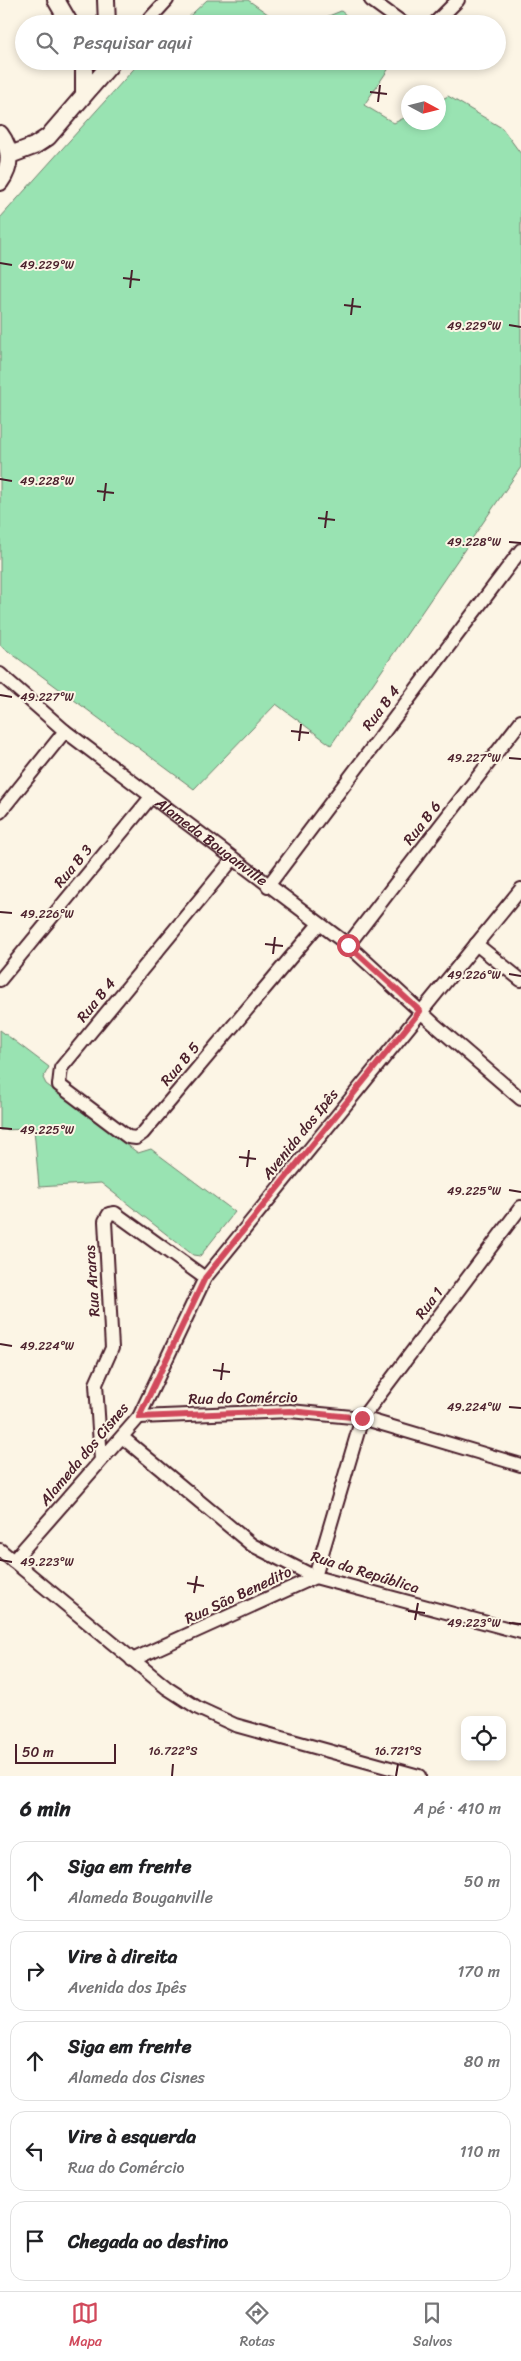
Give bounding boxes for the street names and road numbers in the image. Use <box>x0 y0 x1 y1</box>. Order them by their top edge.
street label: Rua B 4 <box>355 680 407 736</box>
street label: Alameda Bouganville <box>149 790 274 893</box>
street label: Rua B 6 <box>396 795 448 851</box>
street label: Rua B 3 <box>47 838 99 894</box>
street label: Rua B 4 <box>70 972 122 1028</box>
street label: Rua B 5 <box>154 1036 206 1092</box>
street label: Avenida dos Ipês <box>254 1083 345 1186</box>
street label: Rua Araras <box>76 1243 107 1318</box>
street label: Rua 1 <box>408 1281 450 1325</box>
street label: Rua do Comércio <box>188 1384 298 1412</box>
street label: Alameda dos Cisnes <box>32 1396 135 1512</box>
street label: Rua da República <box>308 1543 423 1601</box>
street label: Rua São Benedito <box>180 1559 296 1631</box>

